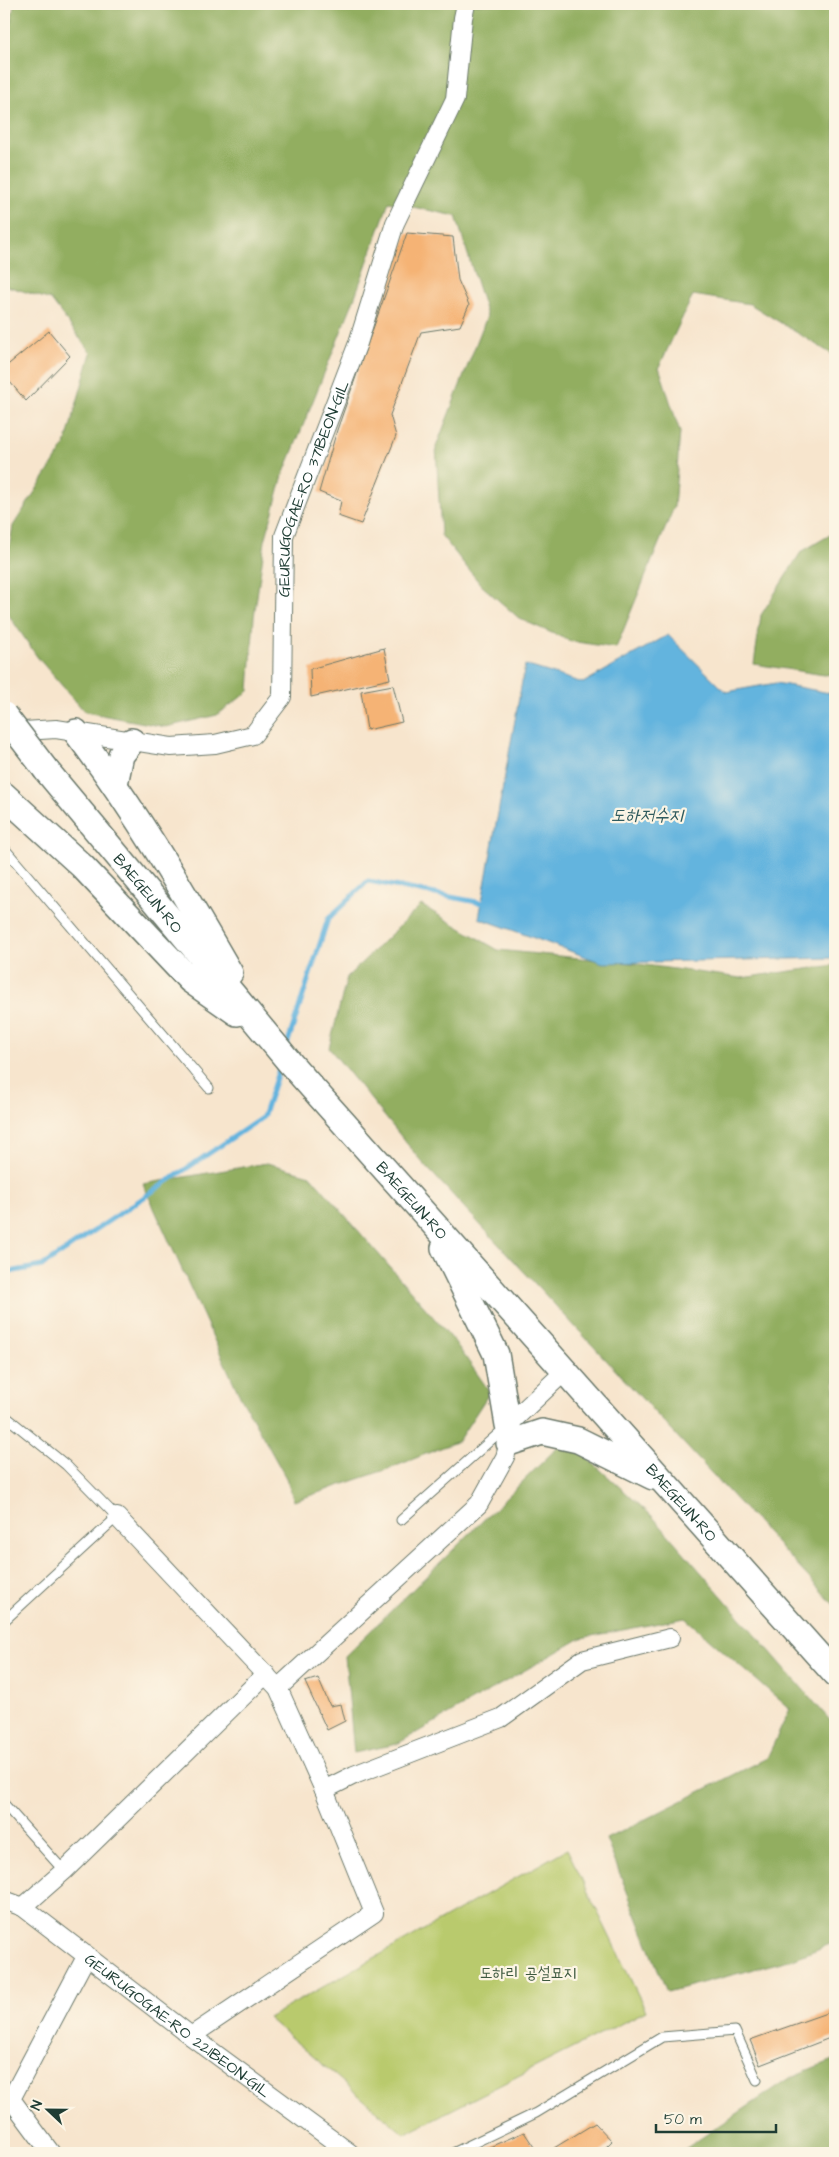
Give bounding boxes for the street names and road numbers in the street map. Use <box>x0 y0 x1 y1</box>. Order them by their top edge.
street label: GEURUGOGAE-RO 371BEON-GIL <box>273 377 355 597</box>
street label: BAEGEUN-RO <box>108 849 188 938</box>
street label: BAEGEUN-RO <box>371 1157 453 1245</box>
street label: BAEGEUN-RO <box>640 1459 722 1547</box>
street label: GEURUGOGAE-RO 221BEON-GIL <box>80 1948 275 2103</box>

